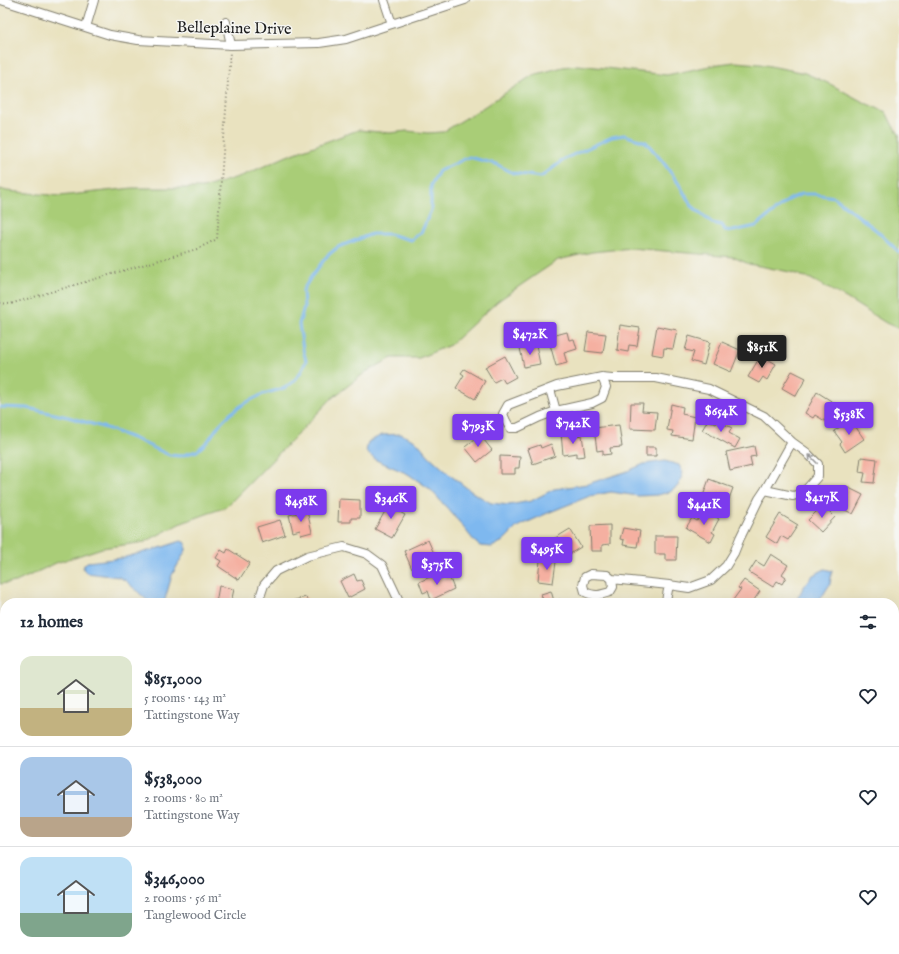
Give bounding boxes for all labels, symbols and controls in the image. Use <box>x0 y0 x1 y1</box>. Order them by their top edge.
street label: Belleplaine Drive <box>176 18 292 40</box>
pin: $472K <box>502 322 558 356</box>
text: $472K <box>513 326 547 343</box>
pin: $851K <box>734 335 790 369</box>
text: $851K <box>746 339 778 356</box>
pin: $654K <box>693 399 749 433</box>
pin: $538K <box>821 402 877 436</box>
text: $654K <box>704 403 738 420</box>
text: $538K <box>833 406 865 423</box>
pin: $742K <box>545 411 601 445</box>
pin: $793K <box>450 414 506 448</box>
text: $742K <box>555 415 591 432</box>
text: $793K <box>461 418 495 435</box>
one-way arrow <box>808 453 817 464</box>
pin: $417K <box>794 485 850 519</box>
pin: $346K <box>363 486 419 520</box>
pin: $458K <box>273 489 329 523</box>
text: $417K <box>805 489 839 506</box>
text: $346K <box>374 490 408 507</box>
pin: $441K <box>676 492 732 526</box>
text: $458K <box>285 493 317 510</box>
text: $441K <box>687 496 721 513</box>
pin: $495K <box>519 537 575 571</box>
text: $495K <box>530 541 564 558</box>
pin: $375K <box>409 552 465 586</box>
text: $375K <box>421 556 453 573</box>
icon: filters <box>857 611 879 633</box>
text: 12 homes <box>20 612 83 633</box>
text: $851,000 <box>144 669 202 690</box>
icon: home <box>52 672 100 720</box>
icon: heart <box>857 685 879 707</box>
text: 5 rooms · 143 m² <box>144 690 226 707</box>
text: Tattingstone Way <box>144 707 240 724</box>
text: $538,000 <box>144 769 202 790</box>
icon: home <box>52 773 100 821</box>
icon: heart <box>857 786 879 808</box>
text: 2 rooms · 80 m² <box>144 790 223 807</box>
text: Tattingstone Way <box>144 807 240 824</box>
text: $346,000 <box>144 869 205 890</box>
icon: home <box>52 873 100 921</box>
icon: heart <box>857 886 879 908</box>
text: 2 rooms · 56 m² <box>144 890 222 907</box>
text: Tanglewood Circle <box>144 907 246 924</box>

